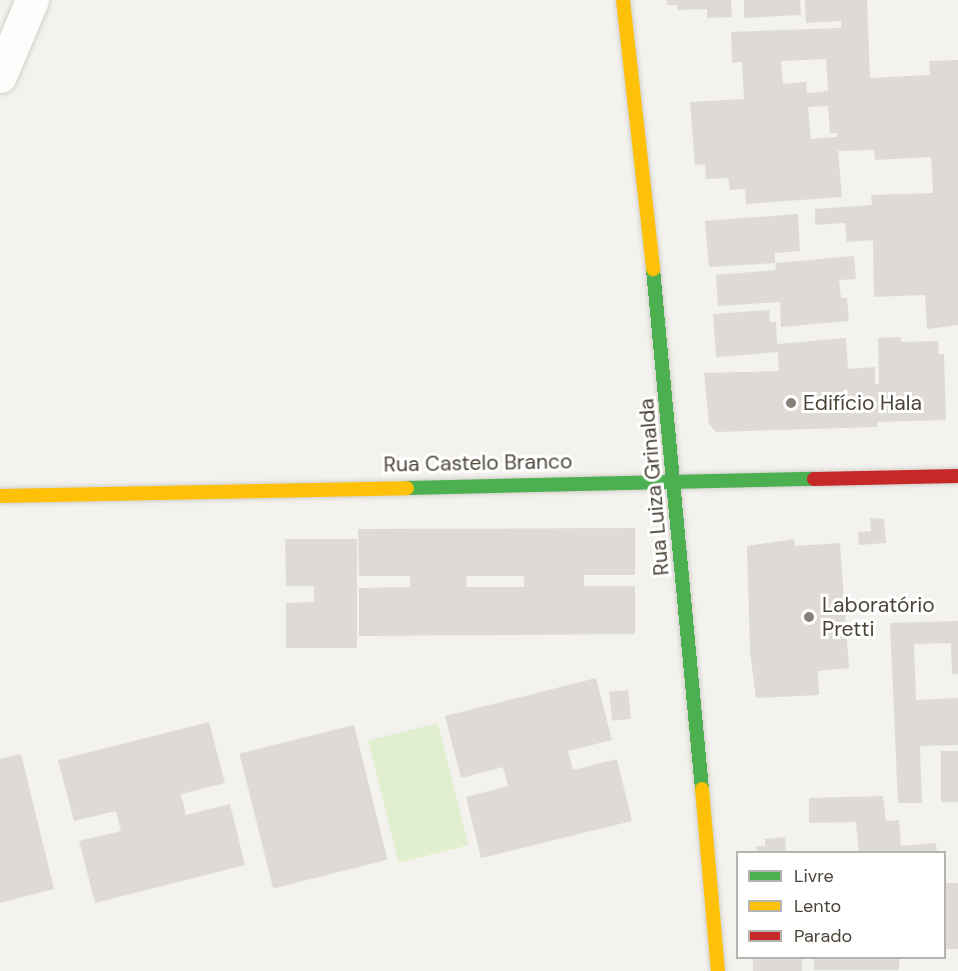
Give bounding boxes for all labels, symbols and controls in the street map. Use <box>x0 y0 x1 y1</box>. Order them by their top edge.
place label: Edifício Hala <box>803 390 922 416</box>
marker: Edifício Hala <box>784 396 798 410</box>
street label: Rua Luiza Grinalda <box>634 397 674 577</box>
street label: Rua Castelo Branco <box>383 449 573 477</box>
place label: Laboratório Pretti <box>822 592 935 642</box>
marker: Laboratório Pretti <box>800 608 818 626</box>
legend <box>736 851 946 959</box>
text: Livre <box>794 864 834 888</box>
text: Lento <box>794 894 841 918</box>
text: Parado <box>794 924 852 948</box>

